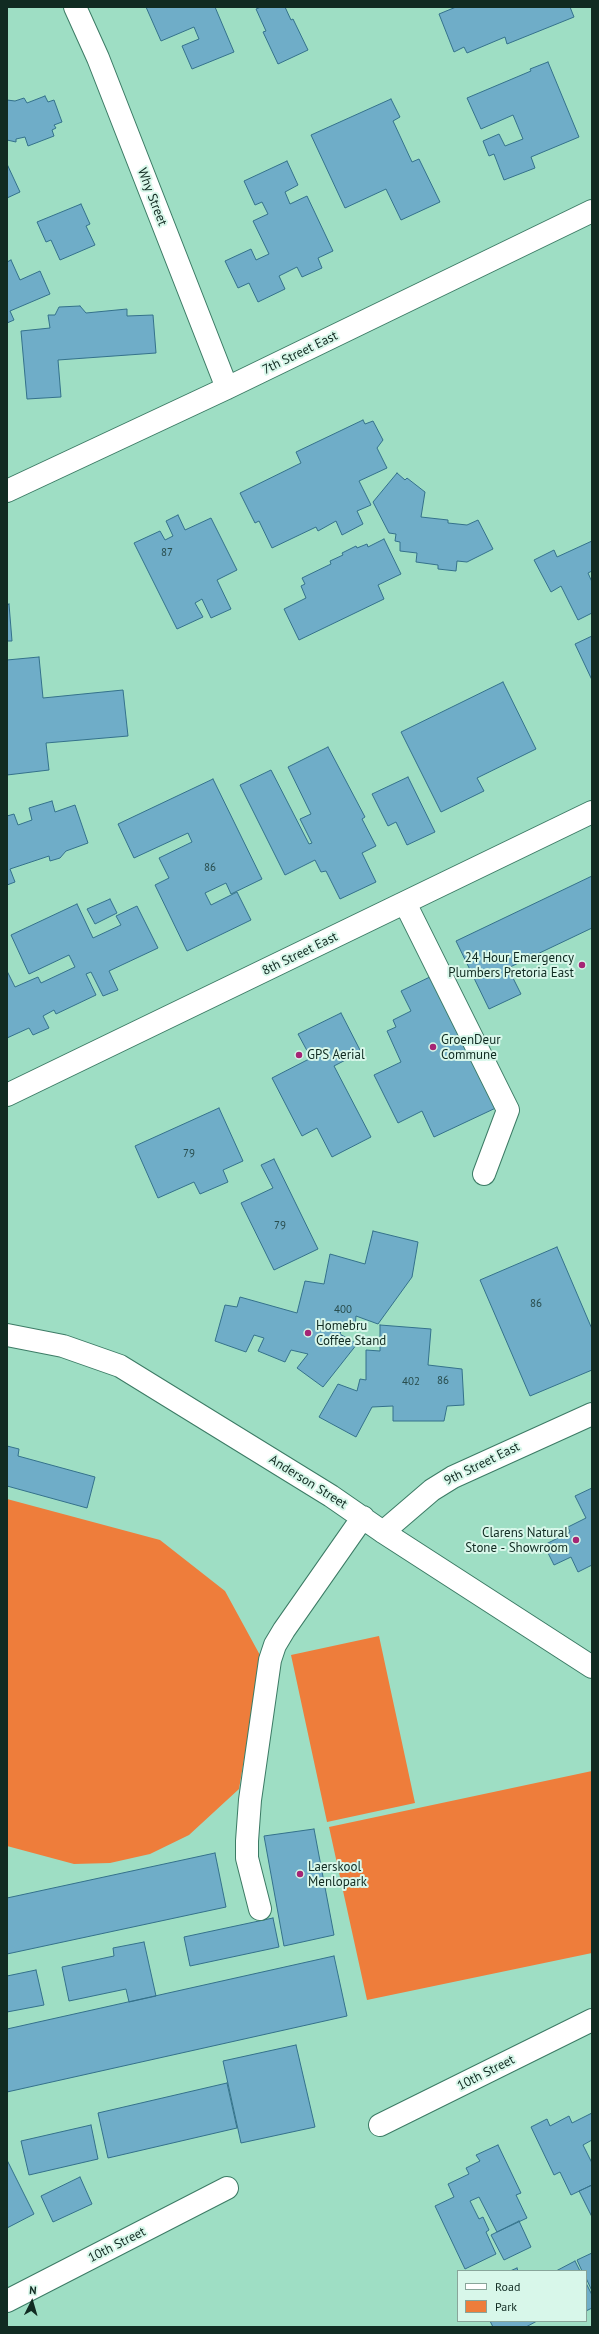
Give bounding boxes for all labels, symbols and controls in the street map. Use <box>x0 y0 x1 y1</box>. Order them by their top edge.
street label: Why Street <box>134 166 170 228</box>
street label: 7th Street East <box>260 328 340 378</box>
house number: 87 <box>161 546 173 560</box>
house number: 86 <box>204 861 216 875</box>
street label: 8th Street East <box>260 929 340 979</box>
place label: 24 Hour Emergency Plumbers Pretoria East <box>448 950 574 981</box>
marker: 24 Hour Emergency Plumbers Pretoria East <box>577 960 587 970</box>
place label: GroenDeur Commune <box>441 1032 501 1063</box>
marker: GroenDeur Commune <box>428 1042 438 1052</box>
place label: GPS Aerial <box>307 1047 365 1063</box>
marker: GPS Aerial <box>294 1050 304 1060</box>
house number: 79 <box>183 1147 195 1161</box>
house number: 79 <box>274 1219 286 1233</box>
house number: 86 <box>530 1297 542 1311</box>
house number: 400 <box>334 1303 352 1317</box>
place label: Homebru Coffee Stand <box>316 1318 386 1349</box>
marker: Homebru Coffee Stand <box>303 1328 313 1338</box>
house number: 86 <box>437 1374 449 1388</box>
house number: 402 <box>402 1375 420 1389</box>
street label: 9th Street East <box>442 1439 522 1489</box>
street label: Anderson Street <box>266 1452 350 1512</box>
place label: Clarens Natural Stone - Showroom <box>465 1525 568 1556</box>
marker: Clarens Natural Stone - Showroom <box>571 1535 581 1545</box>
place label: Laerskool Menlopark <box>308 1859 367 1890</box>
marker: Laerskool Menlopark <box>295 1869 305 1879</box>
street label: 10th Street <box>455 2052 517 2094</box>
street label: 10th Street <box>86 2224 148 2266</box>
legend <box>457 2270 587 2322</box>
text: Road <box>495 2279 520 2294</box>
north arrow <box>12 2282 52 2322</box>
text: N <box>29 2283 37 2297</box>
text: Park <box>495 2299 517 2314</box>

